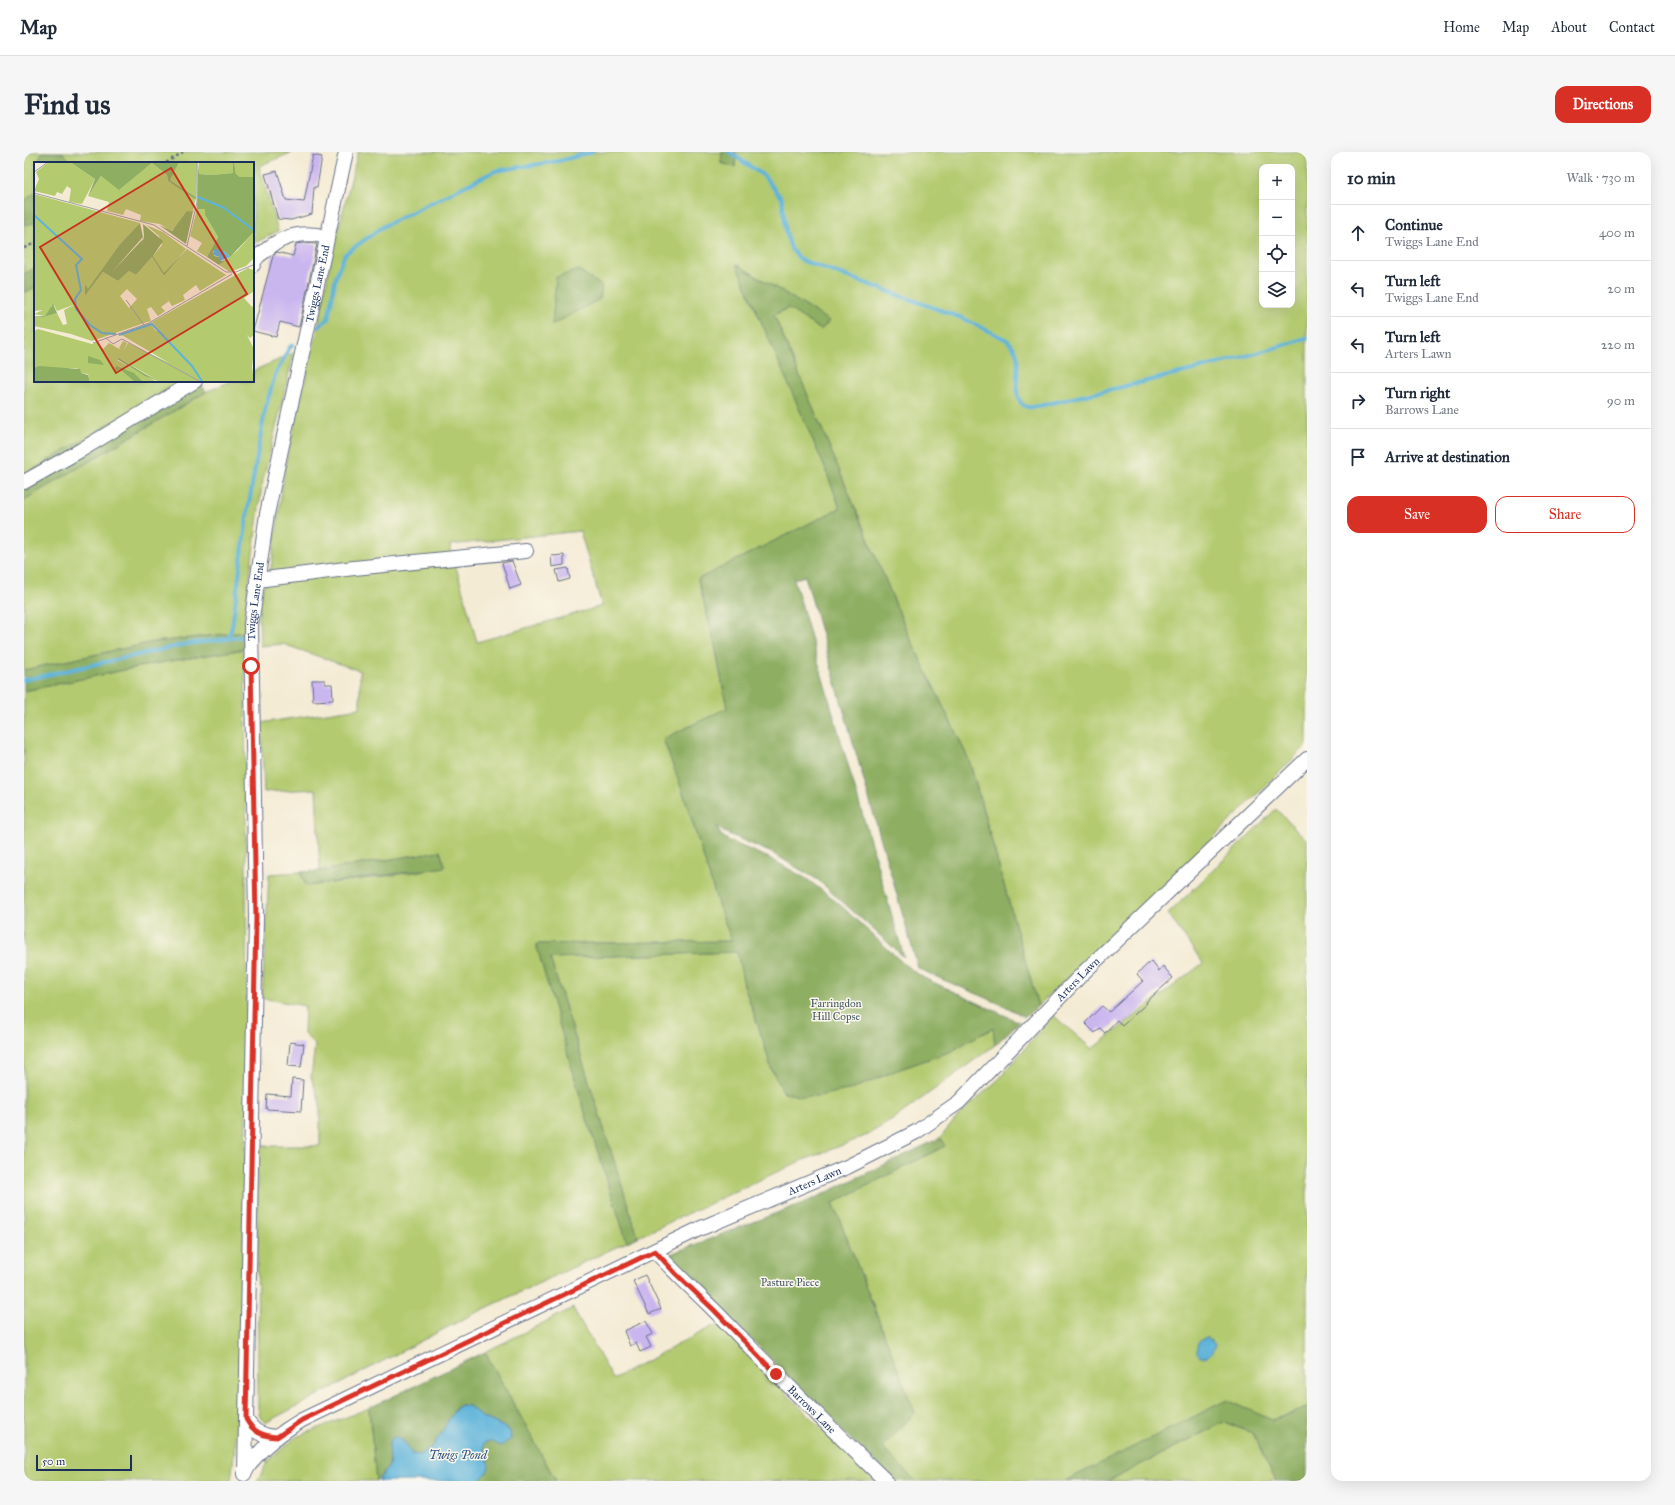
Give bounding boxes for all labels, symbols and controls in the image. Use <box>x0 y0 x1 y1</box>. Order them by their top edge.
text: Map <box>20 16 57 39</box>
text: Home <box>1443 19 1480 36</box>
text: Map <box>1502 19 1529 36</box>
text: About <box>1551 19 1587 36</box>
text: Contact <box>1609 19 1655 36</box>
button: Directions <box>1555 86 1651 123</box>
text: Find us <box>24 87 110 122</box>
inset map <box>34 162 254 382</box>
map controls <box>1259 164 1295 308</box>
button: + <box>1259 164 1295 200</box>
text: 10 min <box>1347 168 1395 189</box>
text: Walk · 730 m <box>1566 170 1635 186</box>
button: − <box>1259 200 1295 236</box>
text: Continue <box>1385 216 1443 234</box>
icon: ahead <box>1347 222 1369 244</box>
text: 400 m <box>1599 225 1635 241</box>
text: Twiggs Lane End <box>1385 234 1479 250</box>
button: locate <box>1259 236 1295 272</box>
street label: Twiggs Lane End <box>302 243 332 324</box>
button: layers <box>1259 272 1295 308</box>
text: Turn left <box>1385 272 1441 290</box>
icon: left <box>1347 278 1369 300</box>
text: 20 m <box>1607 281 1635 297</box>
text: Twiggs Lane End <box>1385 290 1479 306</box>
text: Turn left <box>1385 328 1441 346</box>
icon: left <box>1347 334 1369 356</box>
text: 220 m <box>1601 337 1635 353</box>
text: Arters Lawn <box>1385 346 1452 362</box>
text: Turn right <box>1385 384 1450 402</box>
icon: right <box>1347 390 1369 412</box>
text: 90 m <box>1607 393 1635 409</box>
text: Barrows Lane <box>1385 402 1459 418</box>
icon: arrive <box>1347 446 1369 468</box>
text: Arrive at destination <box>1385 448 1510 466</box>
button: Save <box>1347 496 1487 533</box>
button: Share <box>1495 496 1635 533</box>
street label: Twiggs Lane End <box>244 561 267 641</box>
route start <box>242 657 260 675</box>
street label: Arters Lawn <box>1052 954 1102 1004</box>
park label: Farringdon Hill Copse <box>810 997 862 1023</box>
street label: Arters Lawn <box>785 1164 843 1198</box>
park label: Pasture Piece <box>761 1276 820 1289</box>
route end <box>767 1365 785 1383</box>
street label: Barrows Lane <box>785 1383 839 1436</box>
water label: Twigs Pond <box>429 1448 488 1462</box>
scale bar <box>36 1453 132 1472</box>
text: 50 m <box>42 1455 65 1468</box>

